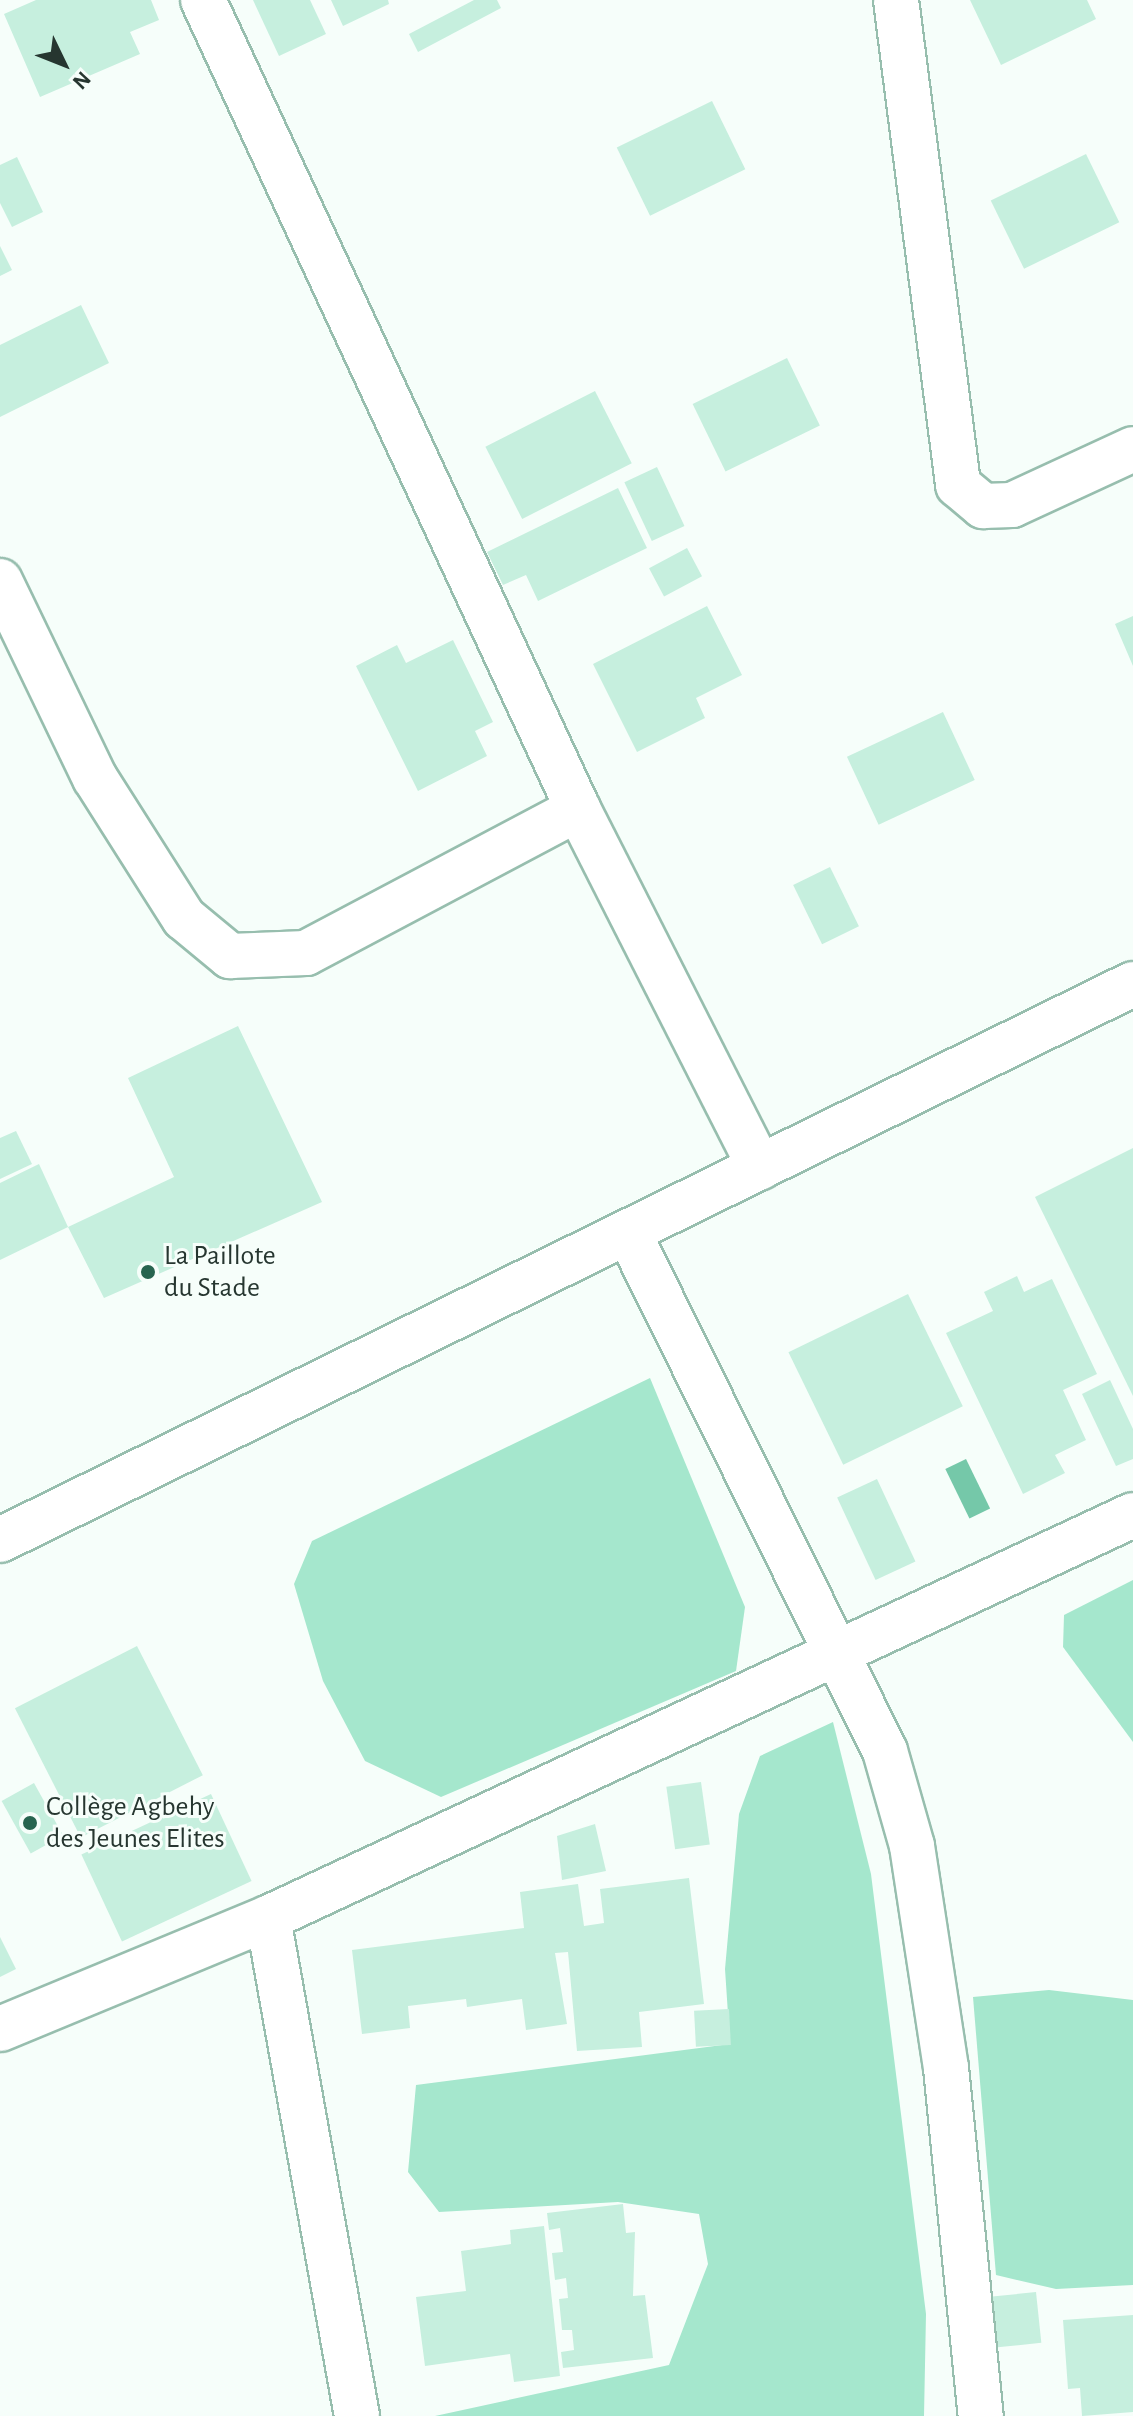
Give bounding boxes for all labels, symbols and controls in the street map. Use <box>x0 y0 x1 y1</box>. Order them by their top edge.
north arrow <box>24 24 104 104</box>
text: N <box>68 67 95 93</box>
place label: La Paillote du Stade <box>164 1239 276 1305</box>
marker: La Paillote du Stade <box>139 1263 157 1281</box>
place label: Collège Agbehy des Jeunes Elites <box>46 1790 225 1856</box>
marker: Collège Agbehy des Jeunes Elites <box>21 1814 39 1832</box>

